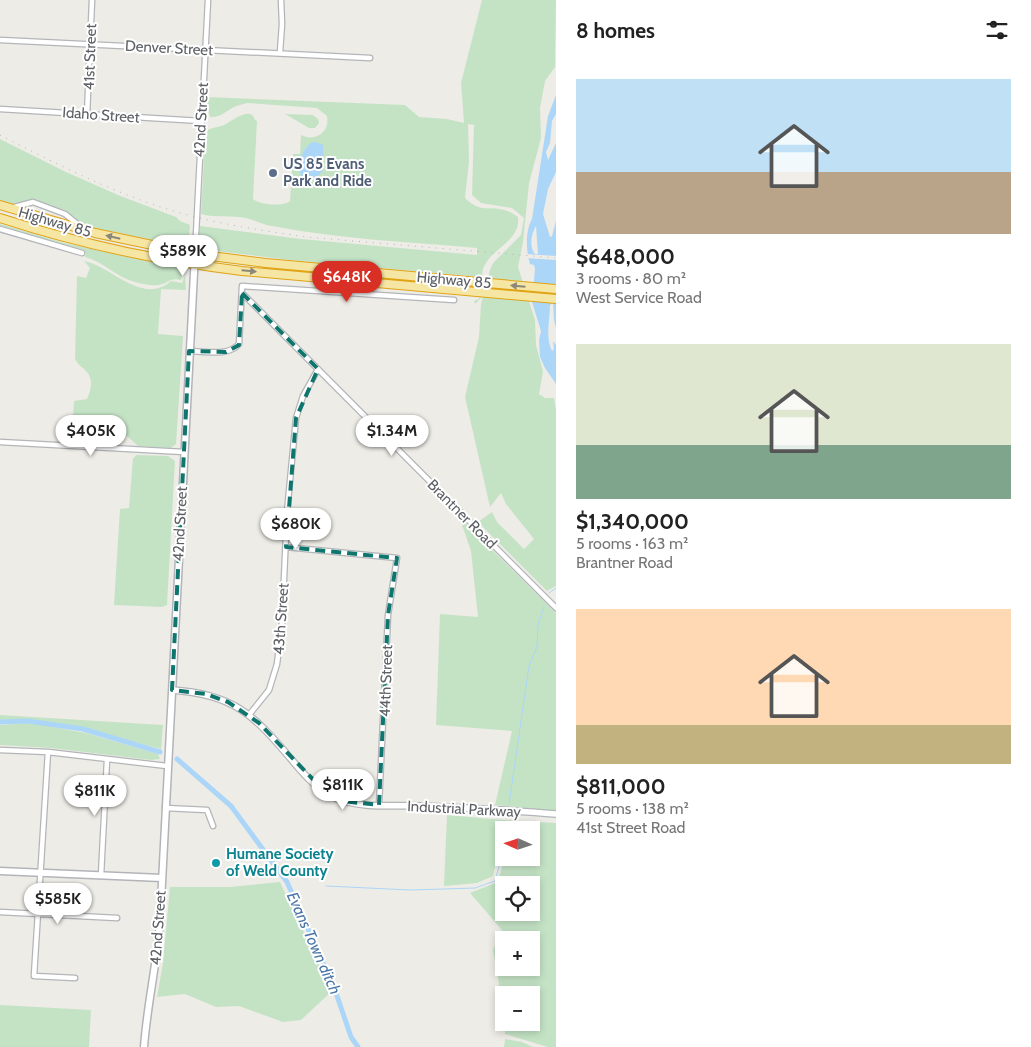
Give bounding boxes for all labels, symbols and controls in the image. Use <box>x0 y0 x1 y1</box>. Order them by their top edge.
icon: filters <box>983 16 1011 44</box>
text: 8 homes <box>576 18 655 43</box>
street label: 41st Street <box>80 23 100 91</box>
street label: Denver Street <box>124 37 214 59</box>
street label: 42nd Street <box>190 82 212 158</box>
street label: Idaho Street <box>62 103 140 127</box>
icon: home <box>749 111 839 201</box>
place label: US 85 Evans Park and Ride <box>283 155 372 190</box>
marker: US 85 Evans Park and Ride <box>267 167 279 179</box>
street label: Highway 85 <box>16 203 94 241</box>
one-way arrow <box>105 233 120 241</box>
pin: $589K <box>148 234 218 277</box>
text: $589K <box>160 241 206 260</box>
text: $648,000 <box>576 244 675 269</box>
pin: $648K <box>312 260 382 303</box>
one-way arrow <box>241 267 257 275</box>
text: $648K <box>323 267 371 286</box>
street label: Highway 85 <box>416 268 492 292</box>
text: 3 rooms · 80 m² <box>576 269 686 288</box>
one-way arrow <box>510 282 526 290</box>
text: West Service Road <box>576 288 702 307</box>
icon: home <box>749 376 839 466</box>
pin: $405K <box>56 414 126 457</box>
pin: $1.34M <box>351 414 433 457</box>
text: $405K <box>66 421 116 440</box>
text: $1.34M <box>367 421 417 440</box>
street label: Brantner Road <box>424 476 500 552</box>
street label: 42nd Street <box>169 486 191 562</box>
pin: $680K <box>261 508 331 550</box>
text: $1,340,000 <box>576 509 689 534</box>
text: $680K <box>271 514 321 533</box>
text: 5 rooms · 163 m² <box>576 534 688 553</box>
text: Brantner Road <box>576 553 673 572</box>
street label: 43th Street <box>270 583 292 655</box>
icon: home <box>749 641 839 731</box>
street label: 44th Street <box>376 644 396 718</box>
pin: $811K <box>308 768 378 811</box>
pin: $811K <box>60 774 130 817</box>
text: $811,000 <box>576 774 666 799</box>
text: $811K <box>323 775 363 794</box>
text: $811K <box>75 781 115 800</box>
street label: Industrial Parkway <box>407 797 522 821</box>
text: 5 rooms · 138 m² <box>576 799 689 818</box>
text: 41st Street Road <box>576 818 686 837</box>
north arrow <box>495 821 540 866</box>
map controls <box>495 821 540 1031</box>
place label: Humane Society of Weld County <box>226 845 334 880</box>
marker: Humane Society of Weld County <box>210 857 222 869</box>
button: locate <box>495 876 540 921</box>
pin: $585K <box>23 882 93 925</box>
text: $585K <box>35 889 81 908</box>
water label: Evans Town ditch <box>283 889 345 997</box>
street label: 42nd Street <box>146 890 170 966</box>
button: + <box>495 931 540 976</box>
button: − <box>495 986 540 1031</box>

